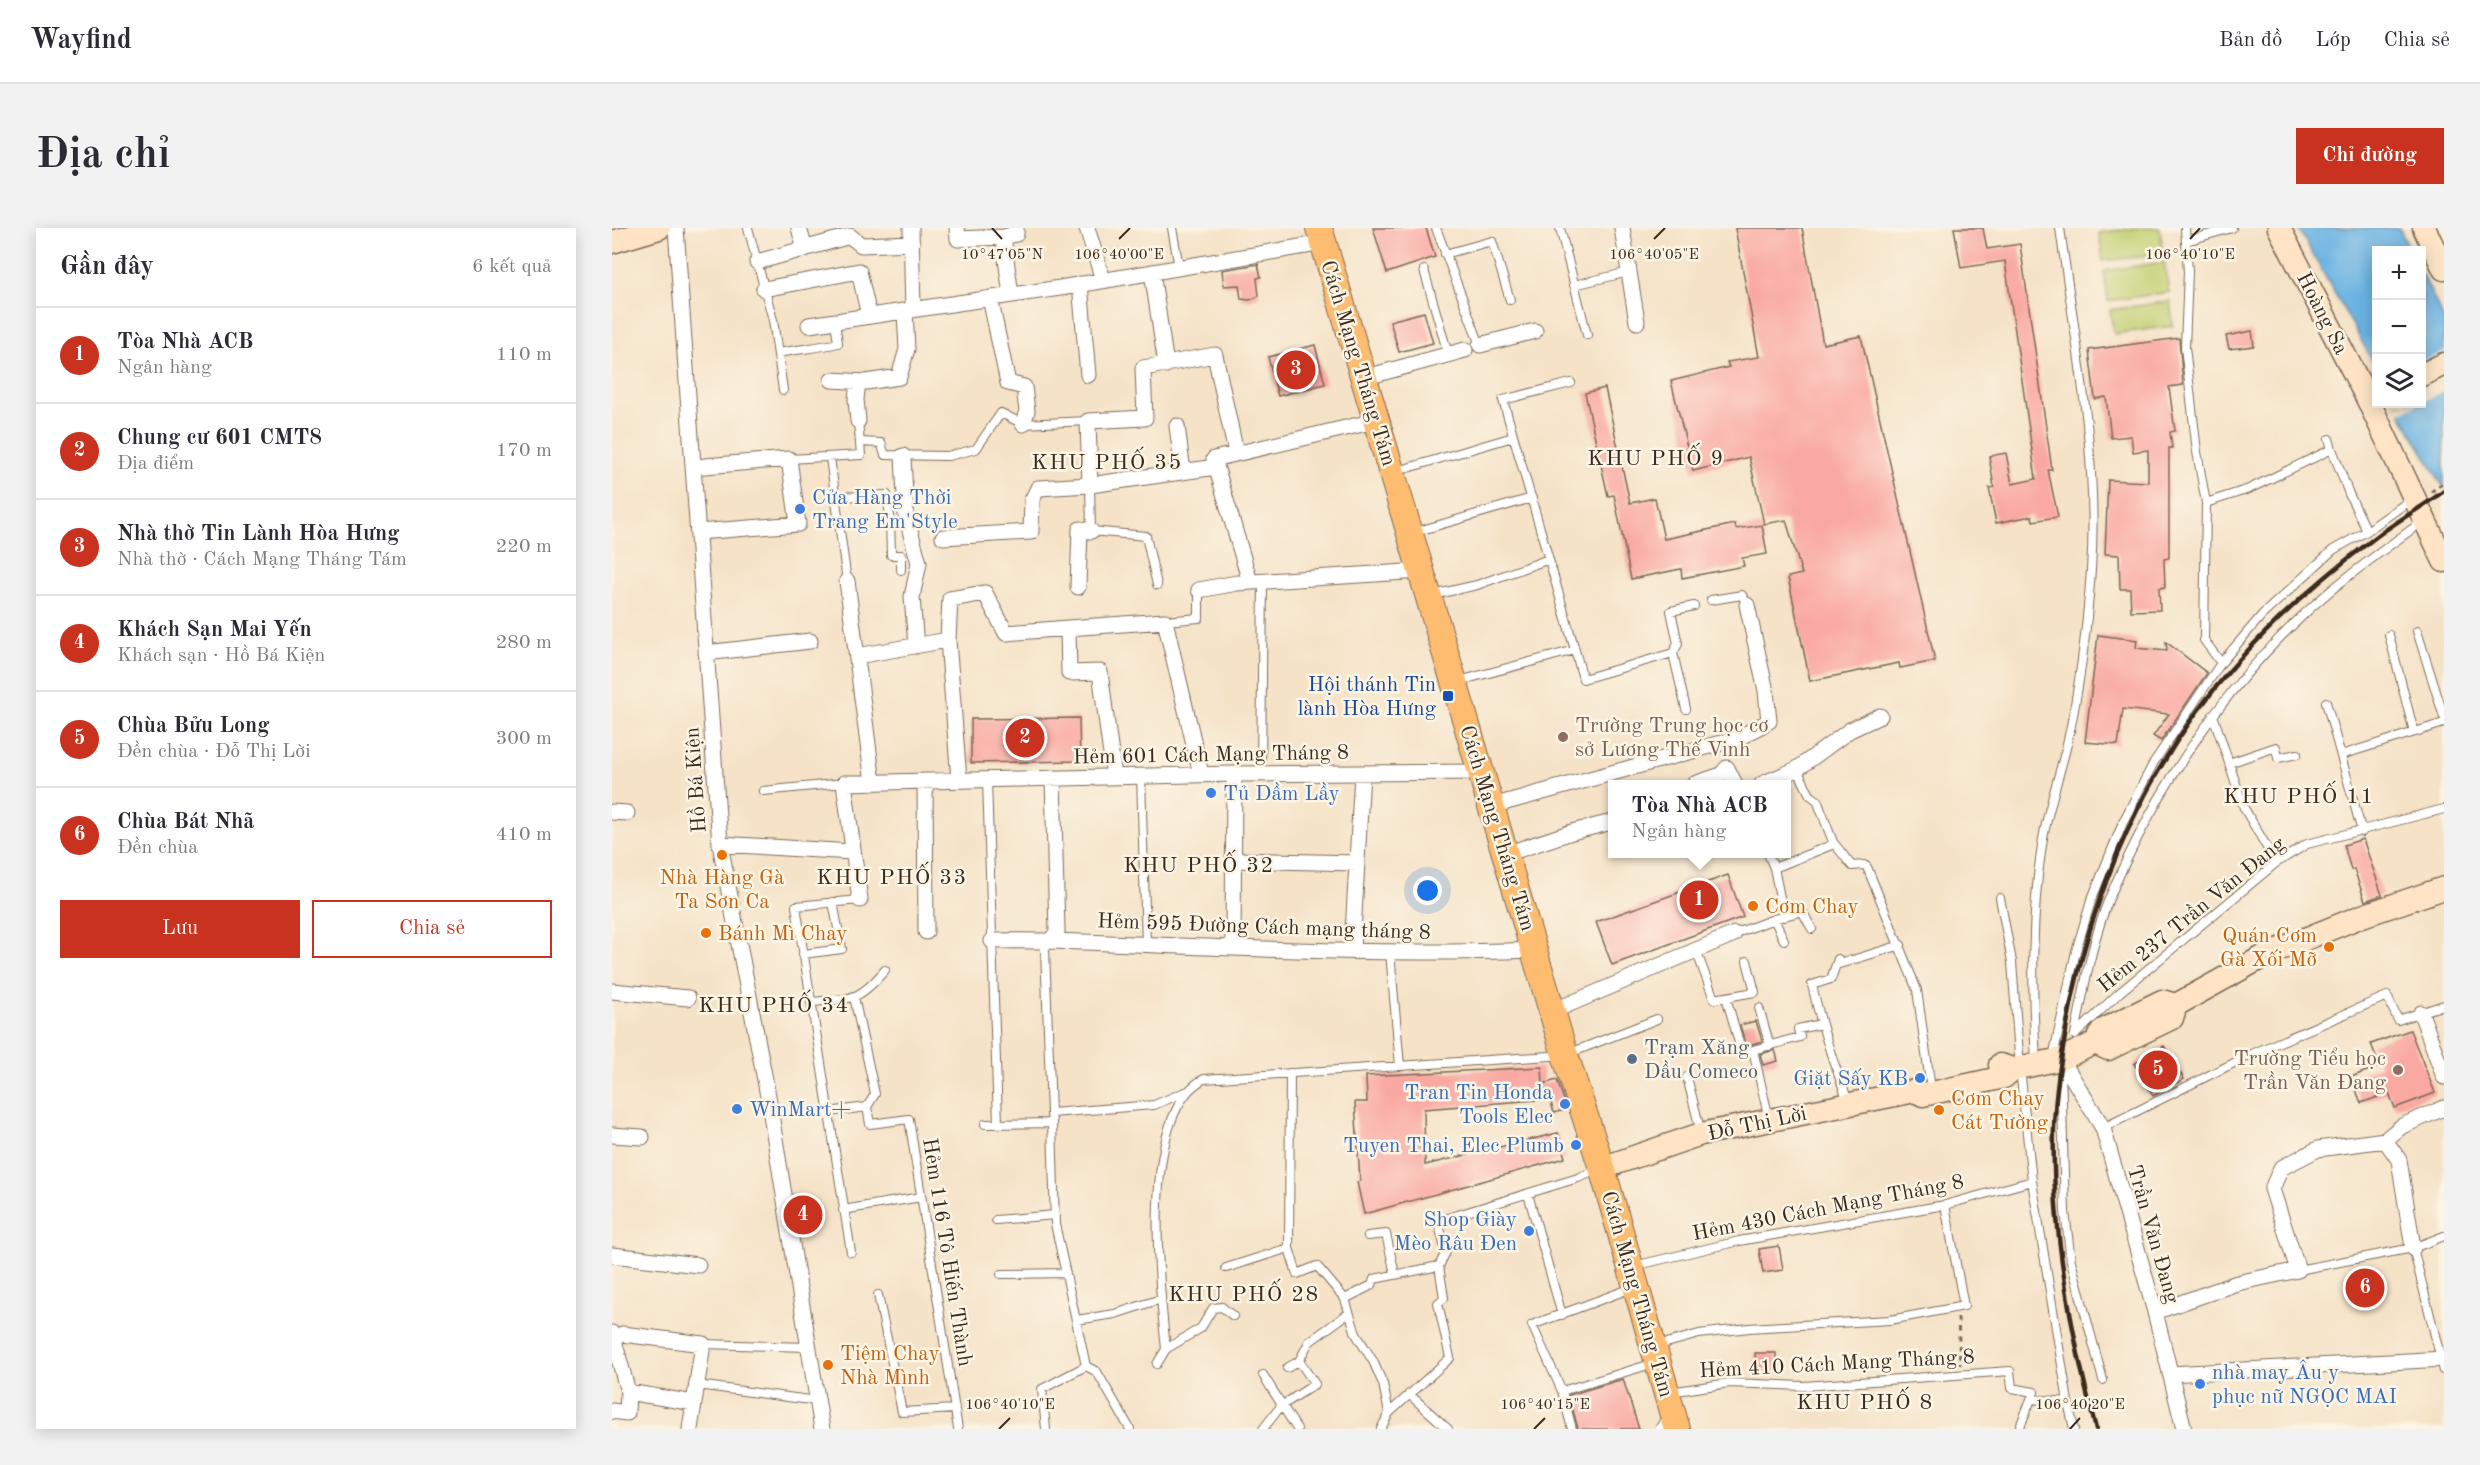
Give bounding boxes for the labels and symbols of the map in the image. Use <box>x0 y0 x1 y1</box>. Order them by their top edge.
text: 10°47'05"N <box>961 248 1043 263</box>
text: 106°40'00"E <box>1074 248 1164 263</box>
text: 106°40'05"E <box>1609 248 1699 263</box>
text: 106°40'10"E <box>2145 248 2235 263</box>
street label: Cách Mạng Tháng Tám <box>1316 258 1399 469</box>
street label: Hoàng Sa <box>2292 269 2351 358</box>
pin: 3 <box>1276 348 1316 392</box>
district label: KHU PHỐ 9 <box>1587 442 1725 470</box>
district label: KHU PHỐ 35 <box>1031 446 1183 474</box>
place label: Cửa Hàng Thời Trang Em'Style <box>812 488 958 533</box>
marker: Cửa Hàng Thời Trang Em'Style <box>793 502 807 516</box>
place label: Hội thánh Tin lành Hòa Hưng <box>1298 675 1437 720</box>
marker: Hội thánh Tin lành Hòa Hưng <box>1441 689 1455 703</box>
pin: 2 <box>1006 716 1044 760</box>
place label: Trường Trung học cơ sở Lương Thế Vinh <box>1575 716 1769 761</box>
street label: Cách Mạng Tháng Tám <box>1455 723 1538 934</box>
street label: Hồ Bá Kiện <box>680 726 711 834</box>
marker: Trường Trung học cơ sở Lương Thế Vinh <box>1556 730 1570 744</box>
street label: Hẻm 601 Cách Mạng Tháng 8 <box>1073 743 1349 768</box>
district label: KHU PHỐ 11 <box>2223 780 2375 808</box>
place label: Tủ Dầm Lầy <box>1223 782 1340 805</box>
marker: Tủ Dầm Lầy <box>1204 786 1218 800</box>
street label: Hẻm 237 Trần Văn Đang <box>2093 831 2290 997</box>
marker: Nhà Hàng Gà Ta Sơn Ca <box>715 848 729 862</box>
district label: KHU PHỐ 32 <box>1123 849 1275 877</box>
district label: KHU PHỐ 33 <box>816 861 968 889</box>
place label: Nhà Hàng Gà Ta Sơn Ca <box>660 868 784 913</box>
your location <box>1413 876 1442 905</box>
pin: 1 <box>1680 878 1718 922</box>
place label: Cơm Chay <box>1765 897 1859 918</box>
marker: Cơm Chay <box>1746 899 1760 913</box>
street label: Hẻm 595 Đường Cách mạng tháng 8 <box>1097 911 1431 944</box>
place label: Bánh Mì Chay <box>718 924 847 945</box>
marker: Bánh Mì Chay <box>699 926 713 940</box>
place label: Quán Cơm Gà Xối Mỡ <box>2220 926 2317 971</box>
marker: Quán Cơm Gà Xối Mỡ <box>2322 940 2336 954</box>
district label: KHU PHỐ 34 <box>698 989 850 1017</box>
place label: Trạm Xăng Dầu Comeco <box>1644 1038 1758 1083</box>
place label: Trường Tiểu học Trần Văn Đang <box>2234 1047 2387 1094</box>
pin: 5 <box>2138 1048 2178 1092</box>
marker: Trạm Xăng Dầu Comeco <box>1625 1052 1639 1066</box>
marker: Trường Tiểu học Trần Văn Đang <box>2391 1063 2405 1077</box>
place label: Giặt Sấy KB <box>1793 1068 1908 1090</box>
marker: Giặt Sấy KB <box>1913 1071 1927 1085</box>
place label: Tran Tin Honda Tools Elec <box>1404 1083 1553 1128</box>
place label: Cơm Chay Cát Tường <box>1951 1089 2049 1134</box>
marker: Tran Tin Honda Tools Elec <box>1558 1097 1572 1111</box>
place label: WinMart+ <box>749 1100 851 1121</box>
marker: WinMart+ <box>730 1102 744 1116</box>
street label: Đỗ Thị Lời <box>1706 1102 1809 1145</box>
marker: Cơm Chay Cát Tường <box>1932 1103 1946 1117</box>
street label: Hẻm 116 Tô Hiến Thành <box>918 1136 976 1368</box>
place label: Tuyen Thai, Elec Plumb <box>1343 1136 1564 1157</box>
marker: Tuyen Thai, Elec Plumb <box>1569 1138 1583 1152</box>
street label: Trần Văn Ðang <box>2123 1162 2184 1307</box>
street label: Hẻm 430 Cách Mạng Tháng 8 <box>1691 1172 1966 1245</box>
street label: Cách Mạng Tháng Tám <box>1597 1189 1676 1400</box>
pin: 4 <box>784 1192 822 1238</box>
place label: Shop Giày Mèo Râu Đen <box>1394 1210 1517 1255</box>
marker: Shop Giày Mèo Râu Đen <box>1522 1224 1536 1238</box>
pin: 6 <box>2346 1266 2384 1310</box>
district label: KHU PHỐ 28 <box>1168 1278 1320 1306</box>
place label: Tiệm Chay Nhà Mình <box>840 1344 940 1389</box>
street label: Hẻm 410 Cách Mạng Tháng 8 <box>1699 1347 1976 1382</box>
marker: Tiệm Chay Nhà Mình <box>821 1358 835 1372</box>
place label: nhà may Âu y phục nữ NGỌC MAI <box>2212 1359 2397 1408</box>
marker: nhà may Âu y phục nữ NGỌC MAI <box>2193 1377 2207 1391</box>
district label: KHU PHỐ 8 <box>1796 1386 1934 1414</box>
text: 106°40'10"E <box>965 1398 1055 1413</box>
text: 106°40'15"E <box>1500 1398 1590 1413</box>
text: 106°40'20"E <box>2035 1398 2125 1413</box>

